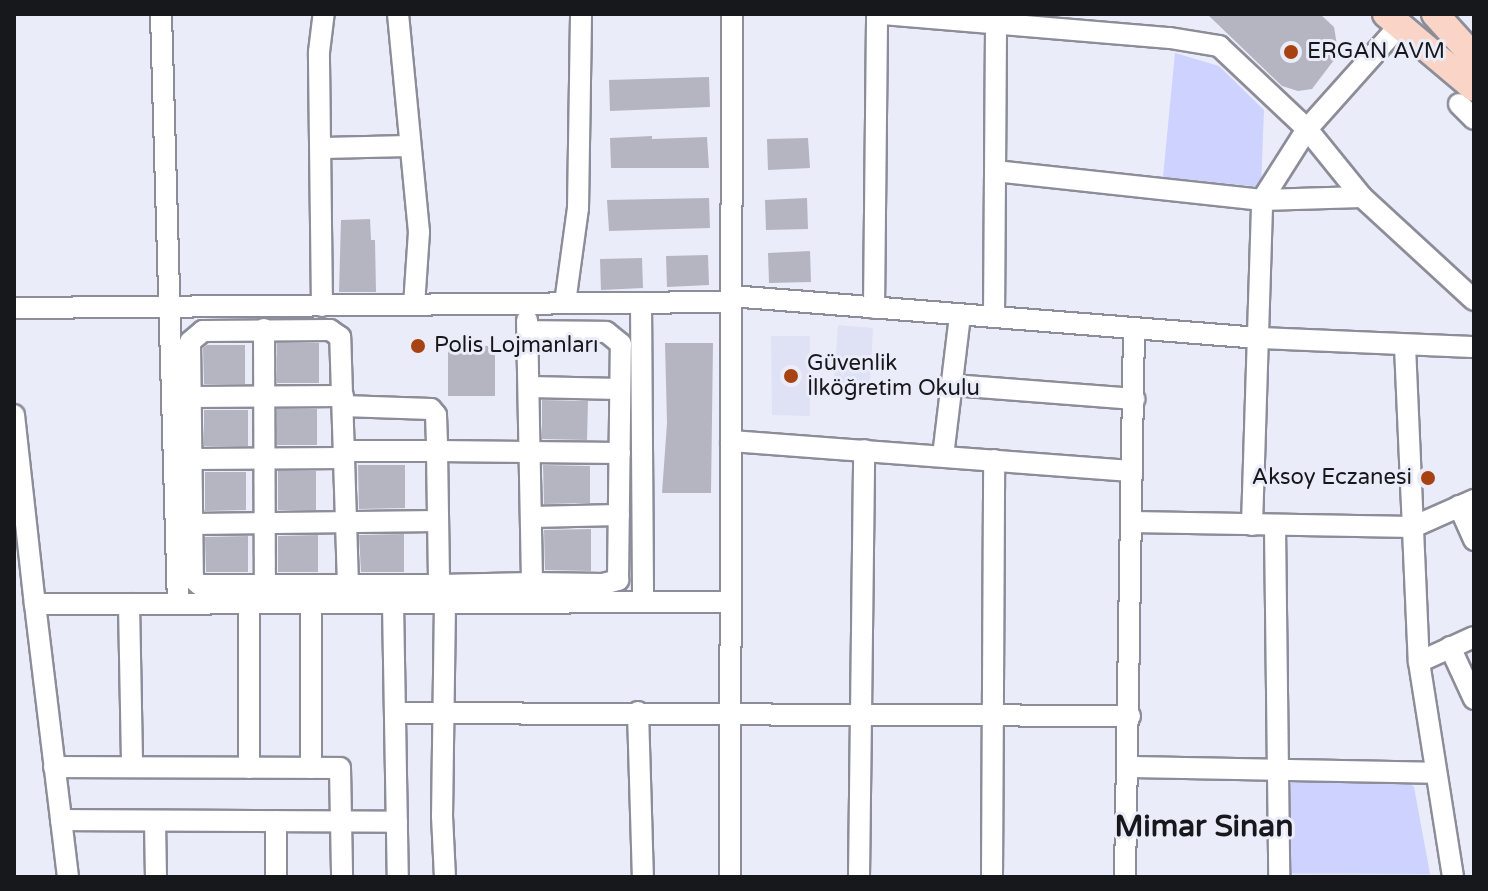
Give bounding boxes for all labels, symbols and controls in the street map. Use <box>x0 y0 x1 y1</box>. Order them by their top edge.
place label: ERGAN AVM <box>1307 39 1445 65</box>
marker: ERGAN AVM <box>1282 43 1300 61</box>
place label: Polis Lojmanları <box>434 333 598 359</box>
marker: Polis Lojmanları <box>409 337 427 355</box>
place label: Güvenlik İlköğretim Okulu <box>807 350 980 402</box>
marker: Güvenlik İlköğretim Okulu <box>782 367 800 385</box>
place label: Aksoy Eczanesi <box>1252 465 1412 491</box>
marker: Aksoy Eczanesi <box>1419 469 1437 487</box>
district label: Mimar Sinan <box>1115 809 1293 845</box>

